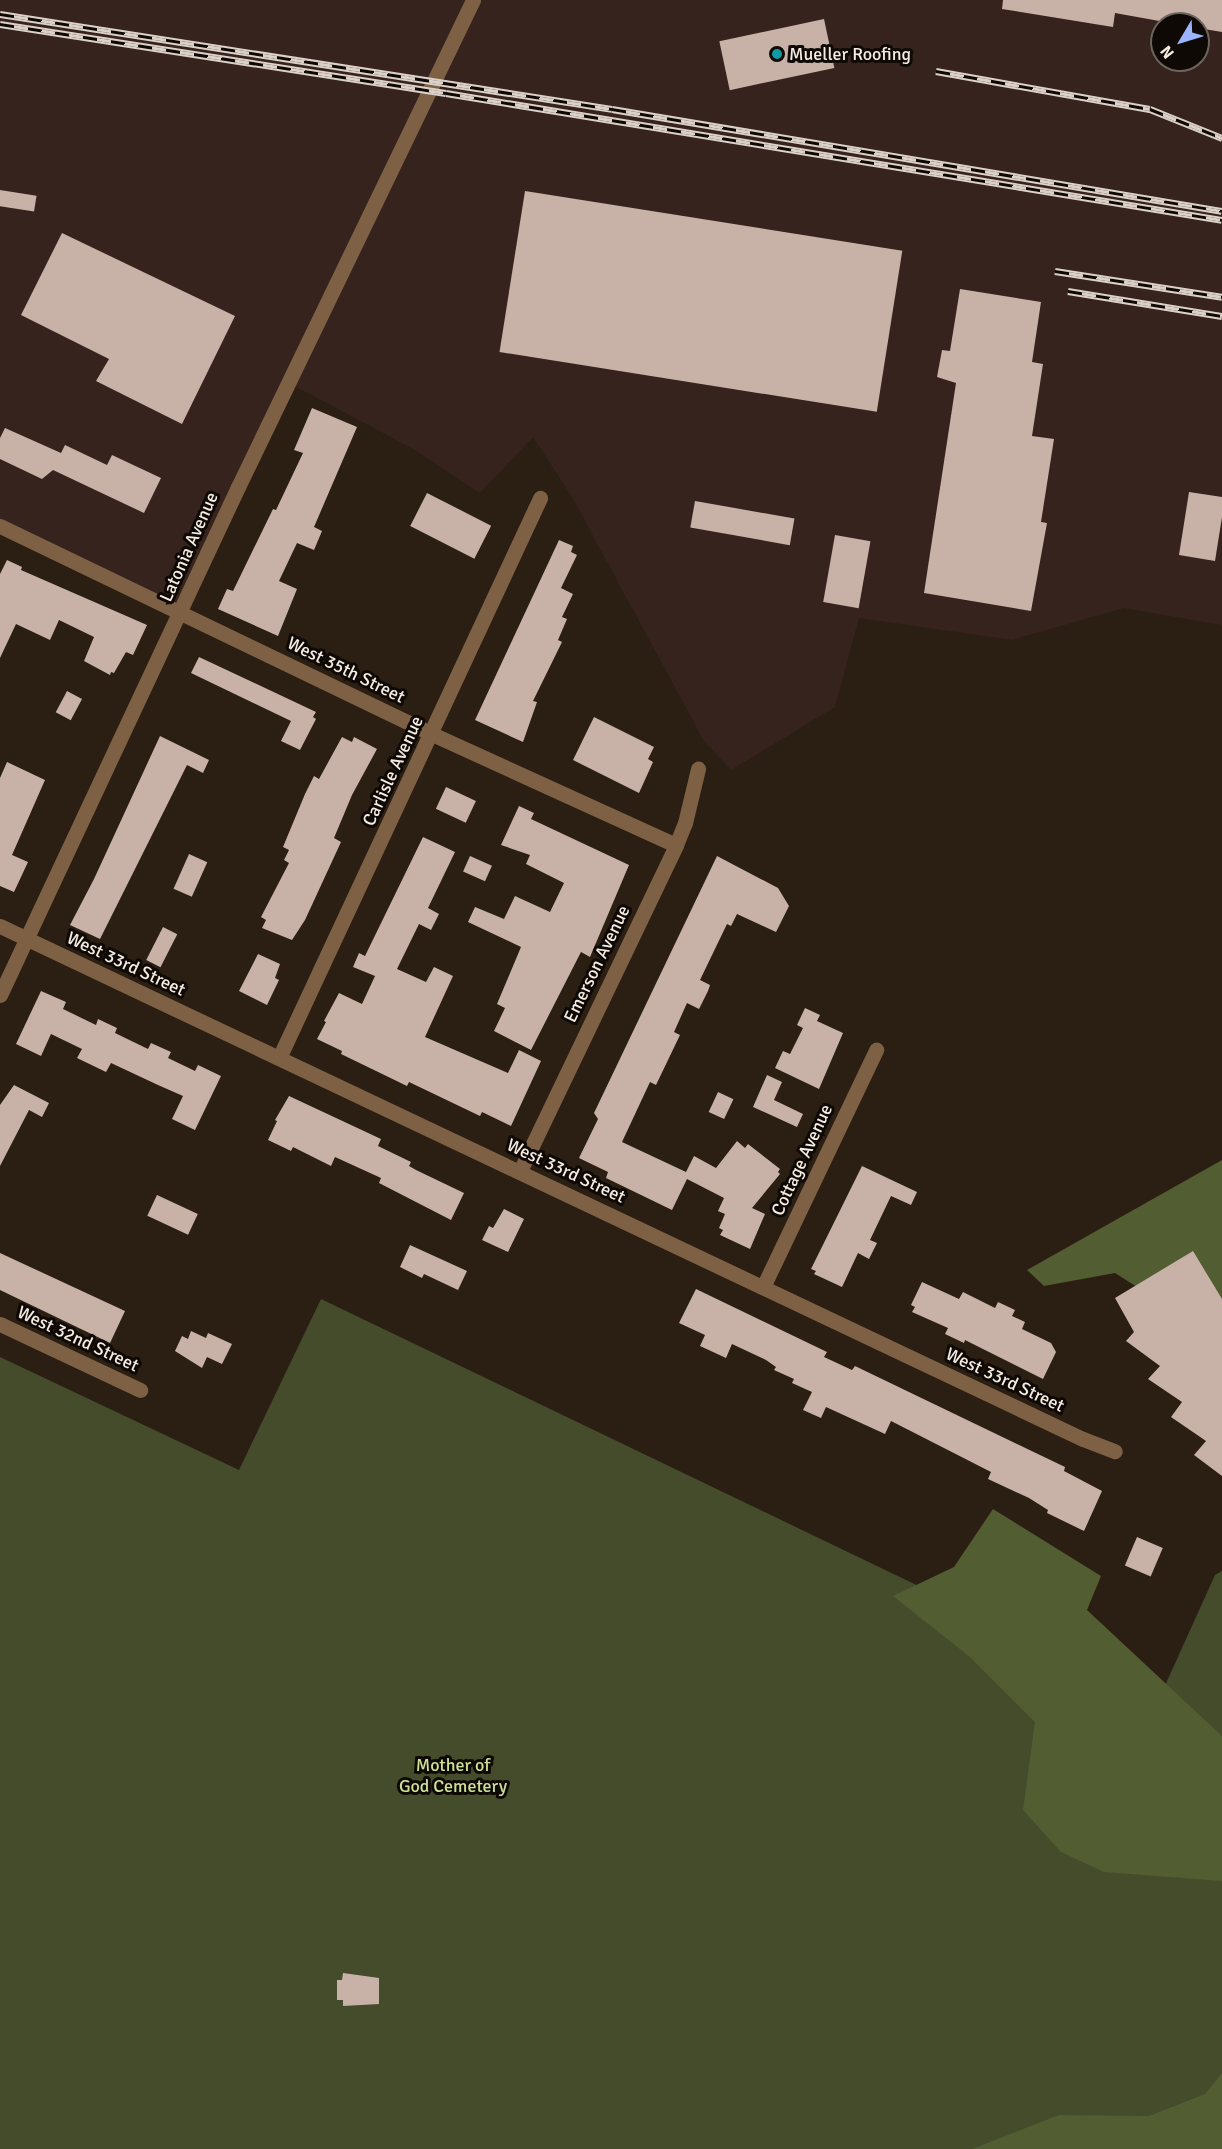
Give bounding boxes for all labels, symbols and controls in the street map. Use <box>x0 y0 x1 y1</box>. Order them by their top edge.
north arrow <box>1150 12 1210 72</box>
text: N <box>1156 41 1179 62</box>
place label: Mueller Roofing <box>789 43 911 65</box>
marker: Mueller Roofing <box>770 47 784 61</box>
street label: Latonia Avenue <box>155 489 223 605</box>
street label: West 35th Street <box>284 632 408 708</box>
street label: Carlisle Avenue <box>358 713 428 829</box>
street label: Emerson Avenue <box>559 902 635 1026</box>
street label: West 33rd Street <box>63 927 189 1001</box>
street label: Cottage Avenue <box>767 1101 837 1219</box>
street label: West 33rd Street <box>503 1134 629 1208</box>
street label: West 32nd Street <box>14 1301 142 1377</box>
street label: West 33rd Street <box>942 1343 1068 1417</box>
park label: Mother of God Cemetery <box>399 1755 507 1798</box>

